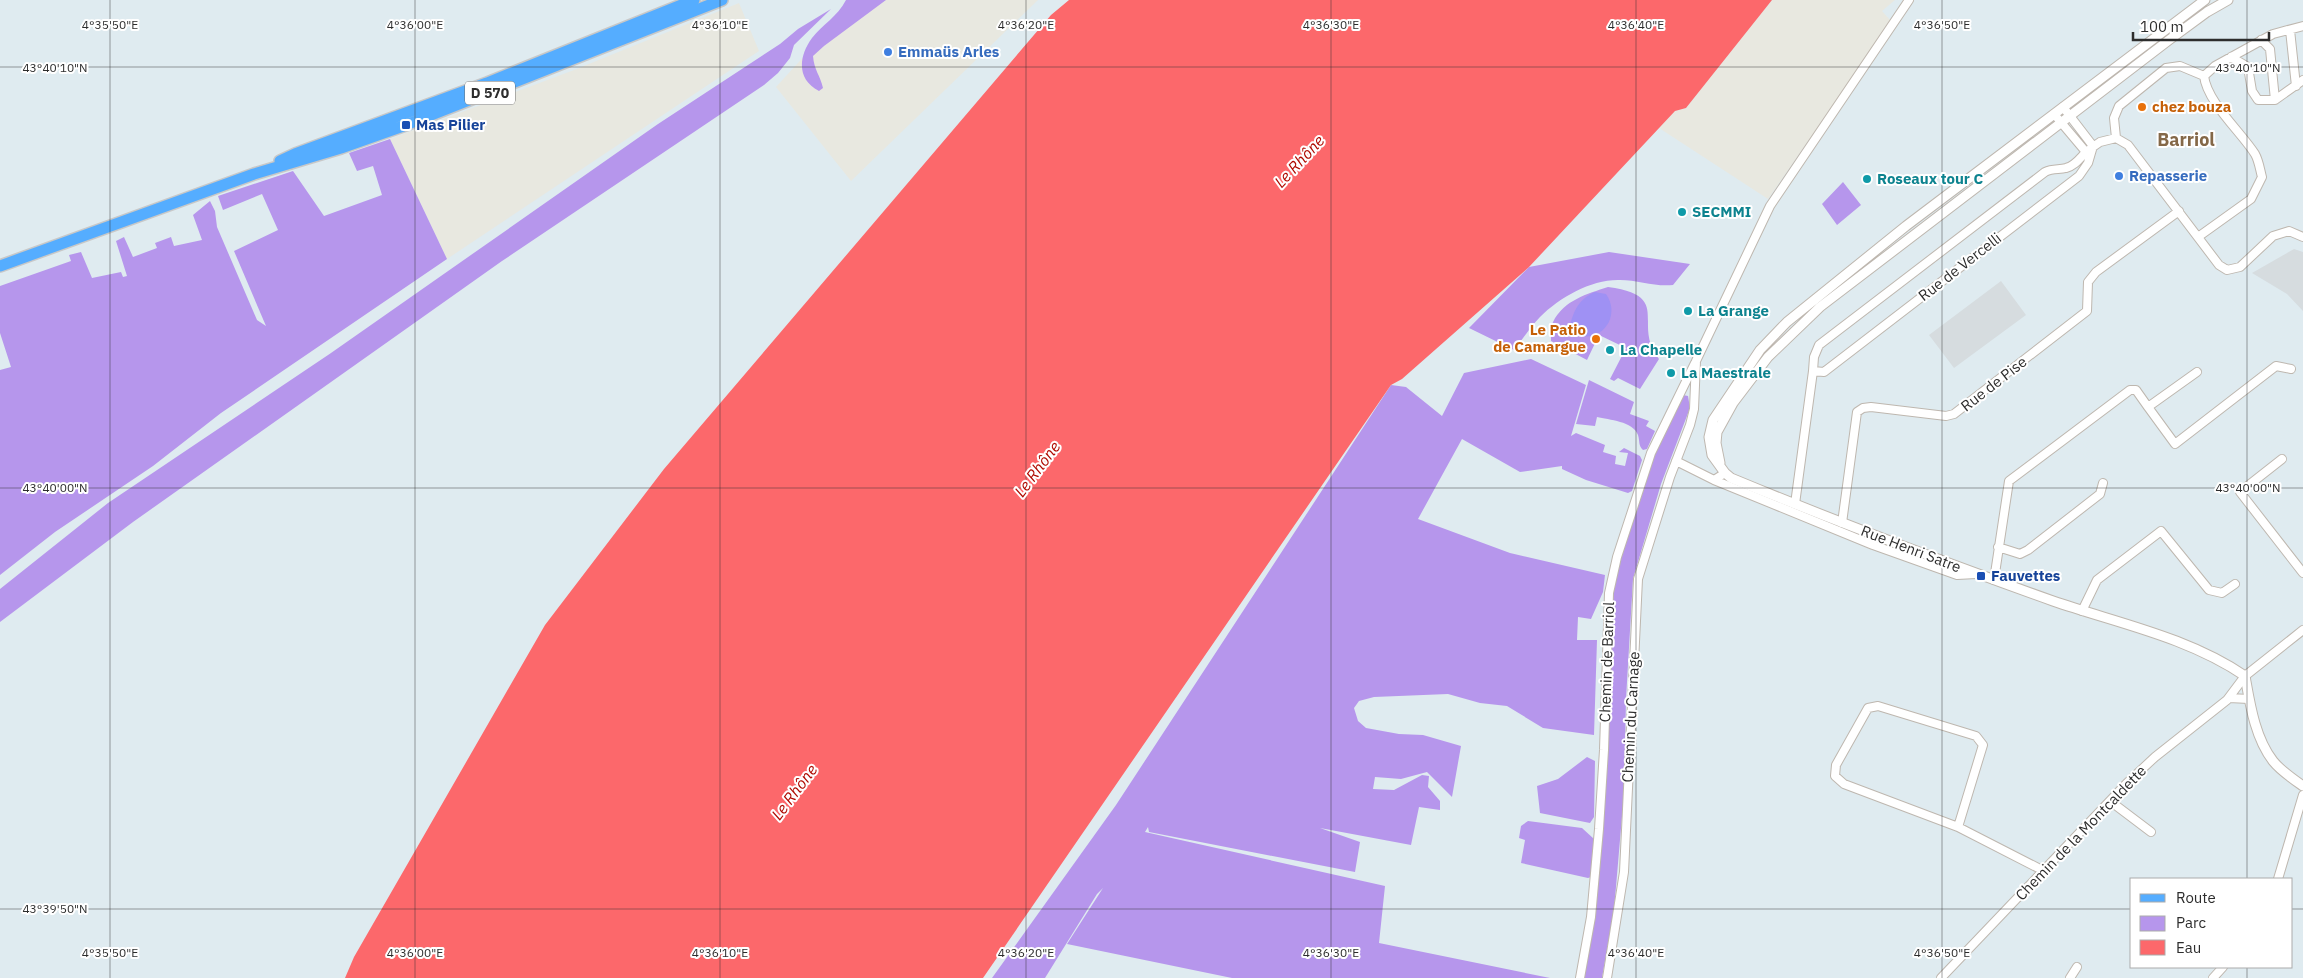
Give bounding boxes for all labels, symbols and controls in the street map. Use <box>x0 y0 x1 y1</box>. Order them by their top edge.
scale bar <box>2133 10 2269 42</box>
text: 4°35'50"E <box>82 17 138 32</box>
text: 4°36'00"E <box>387 17 443 32</box>
text: 4°36'10"E <box>692 17 748 32</box>
text: 4°36'20"E <box>998 17 1054 32</box>
text: 4°36'30"E <box>1303 17 1359 32</box>
text: 4°36'40"E <box>1608 17 1664 32</box>
text: 4°36'50"E <box>1914 17 1970 32</box>
text: 100 m <box>2140 17 2184 36</box>
place label: Emmaüs Arles <box>898 42 1000 61</box>
marker: Emmaüs Arles <box>882 46 894 58</box>
text: 43°40'10"N <box>22 60 88 75</box>
text: 43°40'10"N <box>2215 60 2281 75</box>
road number: D 570 <box>465 82 515 105</box>
place label: chez bouza <box>2152 97 2232 116</box>
marker: chez bouza <box>2136 101 2148 113</box>
place label: Mas Pilier <box>416 115 485 134</box>
marker: Mas Pilier <box>400 119 412 131</box>
district label: Barriol <box>2157 128 2215 151</box>
water label: Le Rhône <box>1270 131 1328 191</box>
place label: Repasserie <box>2129 166 2207 185</box>
place label: Roseaux tour C <box>1877 169 1983 188</box>
marker: Repasserie <box>2113 170 2125 182</box>
marker: Roseaux tour C <box>1861 173 1873 185</box>
place label: SECMMI <box>1692 202 1751 221</box>
marker: SECMMI <box>1676 206 1688 218</box>
street label: Rue de Vercelli <box>1914 228 2005 305</box>
place label: La Grange <box>1698 301 1769 320</box>
marker: La Grange <box>1682 305 1694 317</box>
place label: Le Patio de Camargue <box>1493 320 1586 356</box>
marker: Le Patio de Camargue <box>1590 333 1602 345</box>
place label: La Chapelle <box>1620 340 1702 359</box>
marker: La Chapelle <box>1604 344 1616 356</box>
street label: Rue de Pise <box>1957 352 2031 415</box>
place label: La Maestrale <box>1681 363 1771 382</box>
marker: La Maestrale <box>1665 367 1677 379</box>
water label: Le Rhône <box>1010 437 1064 501</box>
text: 43°40'00"N <box>22 480 88 495</box>
text: 43°40'00"N <box>2215 480 2281 495</box>
street label: Rue Henri Satre <box>1858 521 1964 576</box>
place label: Fauvettes <box>1991 566 2061 585</box>
marker: Fauvettes <box>1975 570 1987 582</box>
street label: Chemin de Barriol <box>1595 601 1618 723</box>
street label: Chemin du Carnage <box>1618 651 1643 783</box>
water label: Le Rhône <box>767 760 821 824</box>
street label: Chemin de la Montcaldette <box>2011 761 2150 904</box>
legend <box>2130 878 2293 968</box>
text: Route <box>2176 888 2216 907</box>
text: 43°39'50"N <box>22 901 88 916</box>
text: Parc <box>2176 913 2206 932</box>
text: Eau <box>2176 938 2201 957</box>
text: 4°35'50"E <box>82 945 138 960</box>
text: 4°36'00"E <box>387 945 443 960</box>
text: 4°36'10"E <box>692 945 748 960</box>
text: 4°36'20"E <box>998 945 1054 960</box>
text: 4°36'30"E <box>1303 945 1359 960</box>
text: 4°36'40"E <box>1608 945 1664 960</box>
text: 4°36'50"E <box>1914 945 1970 960</box>

